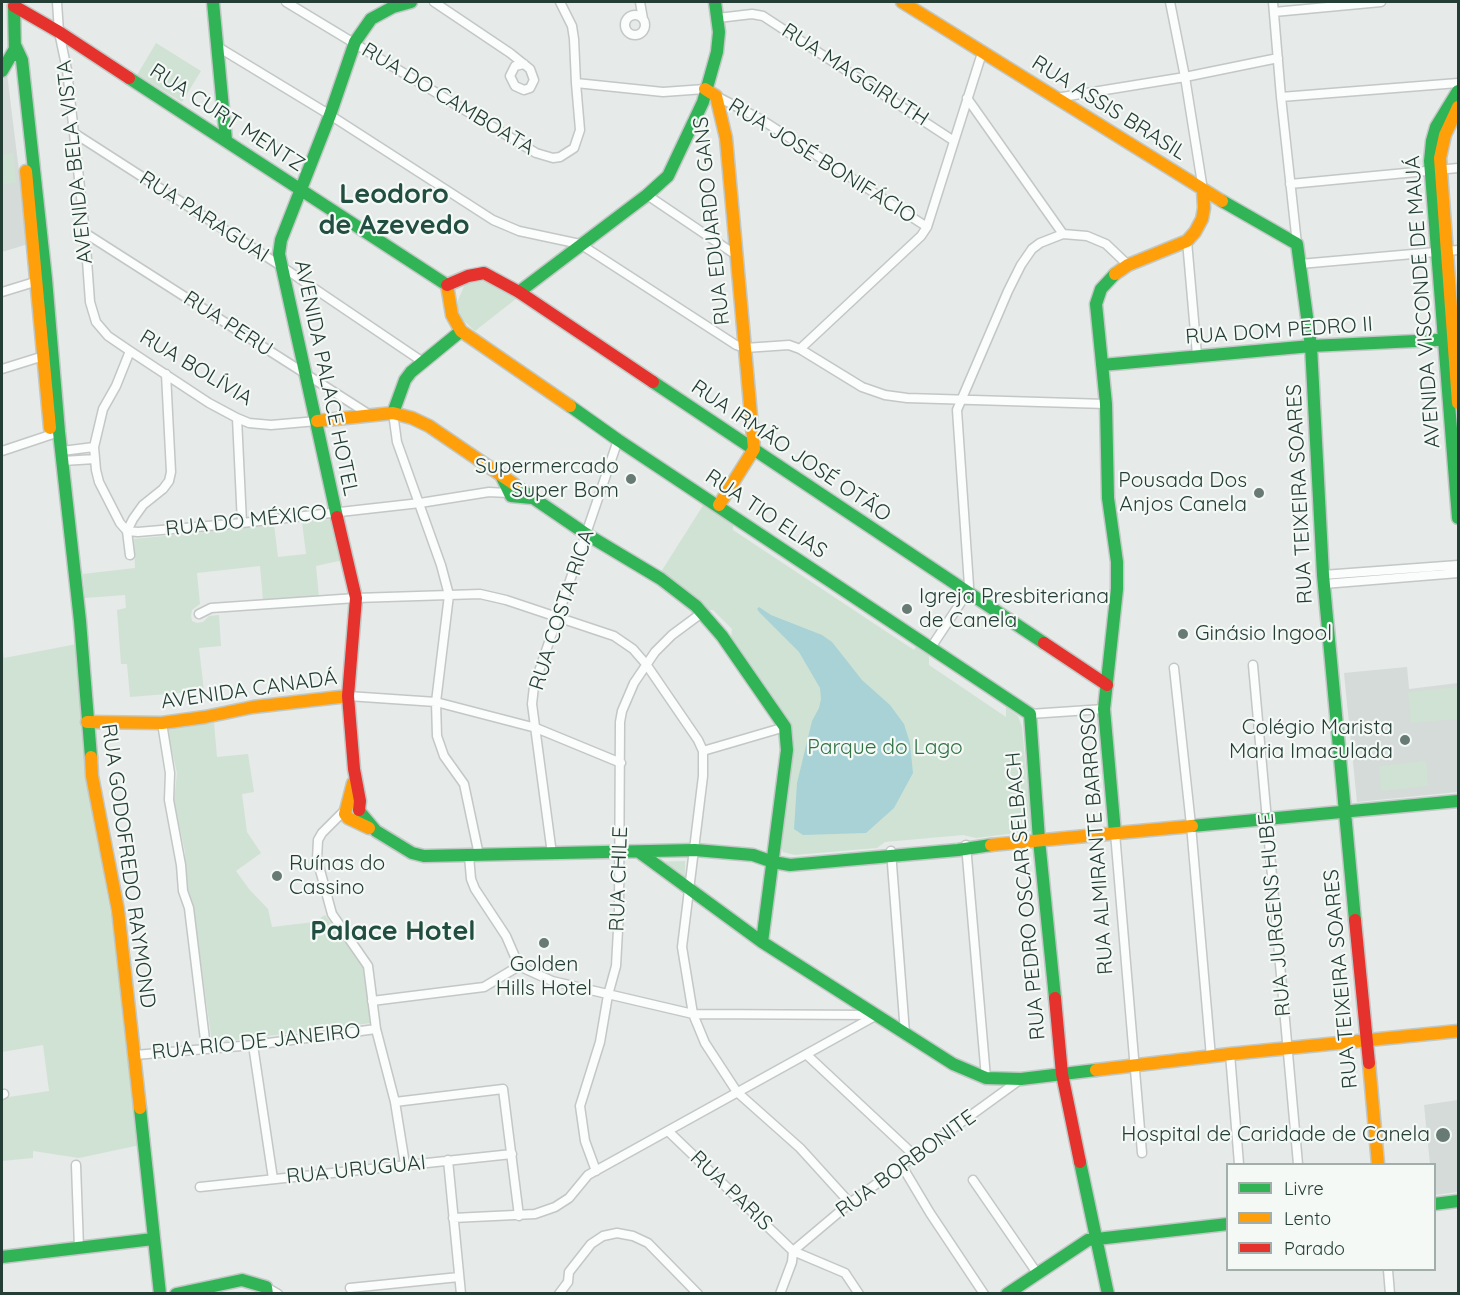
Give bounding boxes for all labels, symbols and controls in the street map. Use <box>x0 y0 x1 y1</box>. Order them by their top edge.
street label: RUA MAGGIRUTH <box>777 18 933 132</box>
street label: RUA DO CAMBOATA <box>357 37 539 161</box>
street label: RUA ASSIS BRASIL <box>1027 50 1191 166</box>
street label: RUA CURT MENTZ <box>145 58 309 178</box>
street label: AVENIDA BELA VISTA <box>52 59 98 265</box>
street label: RUA JOSÉ BONIFÁCIO <box>724 93 920 229</box>
street label: RUA EDUARDO GANS <box>689 115 735 327</box>
street label: AVENIDA VISCONDE DE MAUÁ <box>1400 155 1446 449</box>
street label: RUA PARAGUAI <box>135 166 273 268</box>
district label: Leodoro de Azevedo <box>318 179 470 242</box>
street label: AVENIDA PALACE HOTEL <box>289 258 363 498</box>
street label: RUA PERU <box>179 286 277 362</box>
street label: RUA DOM PEDRO II <box>1184 312 1374 350</box>
street label: RUA BOLÍVIA <box>135 324 257 412</box>
street label: RUA IRMÃO JOSÉ OTÃO <box>686 375 896 527</box>
street label: RUA TEIXEIRA SOARES <box>1282 383 1318 605</box>
place label: Supermercado Super Bom <box>475 454 619 504</box>
street label: RUA TIO ELIAS <box>700 464 832 564</box>
place label: Pousada Dos Anjos Canela <box>1118 468 1247 518</box>
marker: Supermercado Super Bom <box>624 472 638 486</box>
marker: Pousada Dos Anjos Canela <box>1252 486 1266 500</box>
street label: RUA DO MÉXICO <box>164 500 328 542</box>
street label: RUA COSTA RICA <box>524 527 600 693</box>
place label: Igreja Presbiteriana de Canela <box>919 584 1109 634</box>
marker: Igreja Presbiteriana de Canela <box>900 602 914 616</box>
place label: Ginásio Ingool <box>1195 621 1332 647</box>
marker: Ginásio Ingool <box>1176 627 1190 641</box>
street label: AVENIDA CANADÁ <box>159 665 339 715</box>
street label: RUA ALMIRANTE BARROSO <box>1075 707 1119 975</box>
place label: Colégio Marista Maria Imaculada <box>1229 715 1393 765</box>
street label: RUA GODOFREDO RAYMOND <box>96 722 160 1010</box>
marker: Colégio Marista Maria Imaculada <box>1398 733 1412 747</box>
park label: Parque do Lago <box>807 735 963 761</box>
street label: RUA PEDRO OSCAR SELBACH <box>1001 751 1051 1041</box>
street label: RUA JURGENS HUBE <box>1254 812 1296 1018</box>
street label: RUA CHILE <box>605 826 633 932</box>
place label: Ruínas do Cassino <box>289 851 385 901</box>
street label: RUA TEIXEIRA SOARES <box>1319 868 1363 1090</box>
marker: Ruínas do Cassino <box>270 869 284 883</box>
district label: Palace Hotel <box>310 916 476 948</box>
marker: Golden Hills Hotel <box>537 936 551 950</box>
place label: Golden Hills Hotel <box>496 952 592 1002</box>
street label: RUA RIO DE JANEIRO <box>150 1019 362 1065</box>
street label: RUA BORBONITE <box>831 1105 981 1223</box>
place label: Hospital de Caridade de Canela <box>1121 1122 1430 1148</box>
marker: Hospital de Caridade de Canela <box>1434 1126 1452 1144</box>
street label: RUA PARIS <box>685 1146 777 1236</box>
street label: RUA URUGUAI <box>285 1150 427 1190</box>
legend <box>1226 1163 1436 1271</box>
text: Livre <box>1284 1177 1324 1200</box>
text: Lento <box>1284 1207 1331 1230</box>
text: Parado <box>1284 1237 1345 1260</box>

